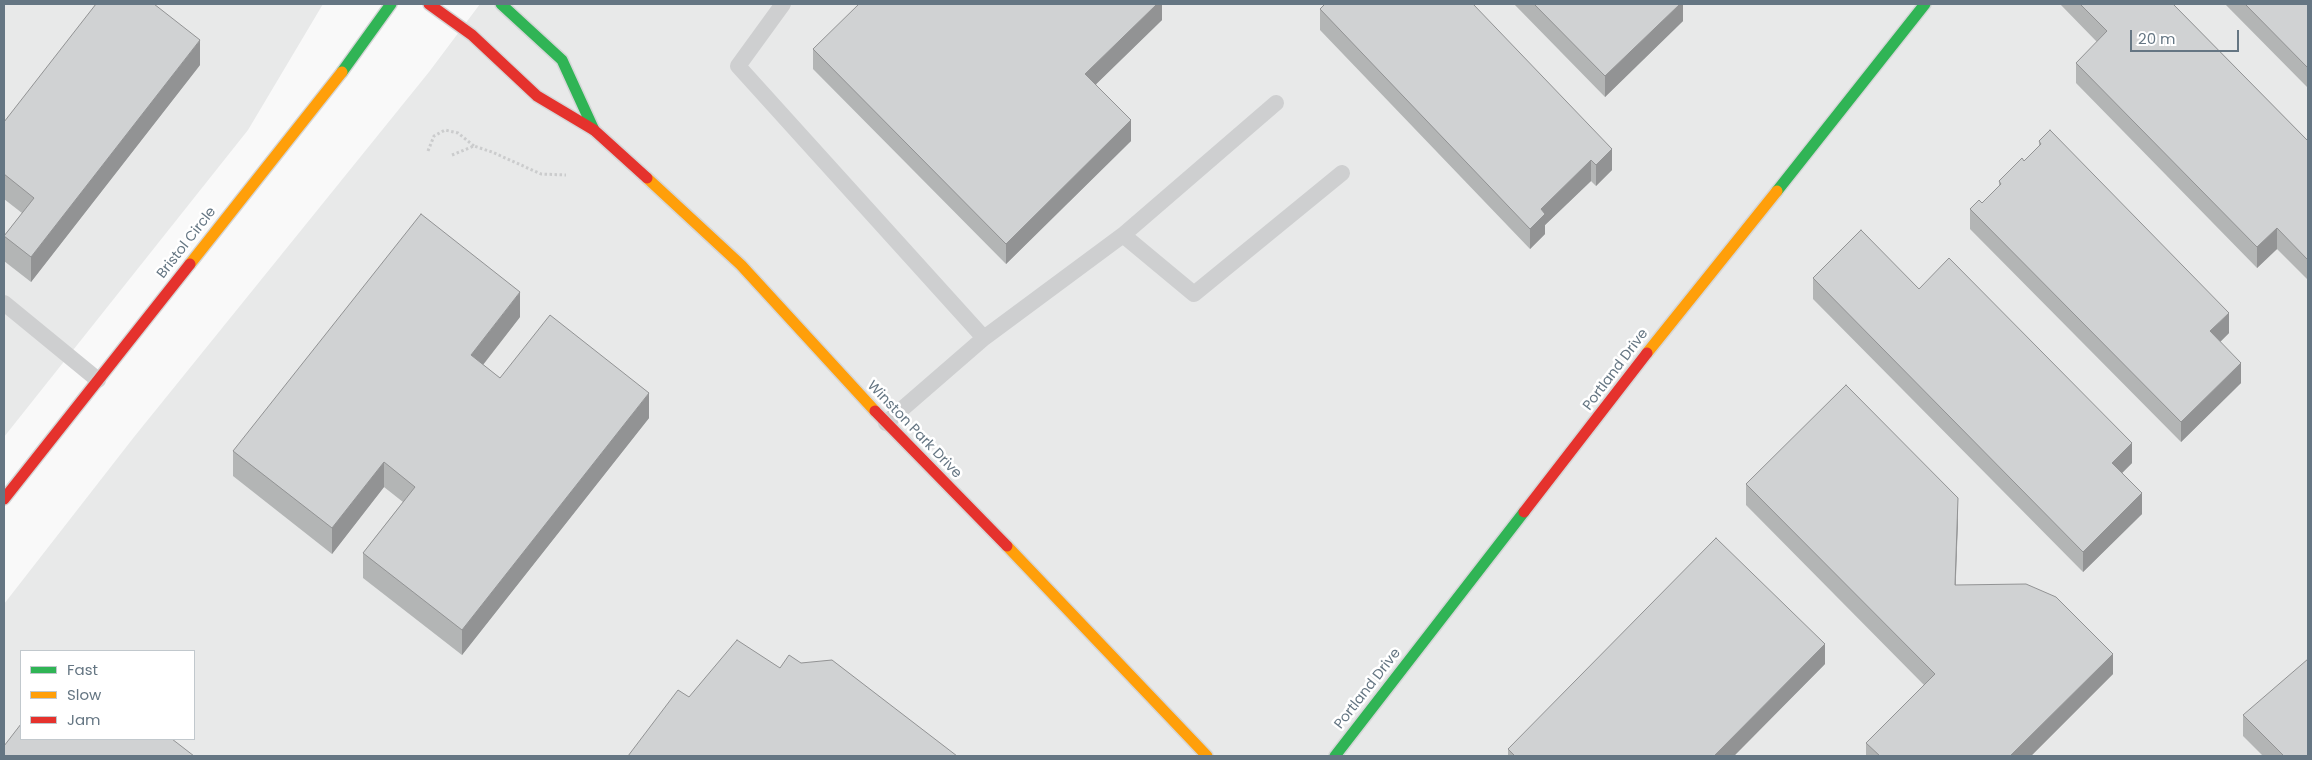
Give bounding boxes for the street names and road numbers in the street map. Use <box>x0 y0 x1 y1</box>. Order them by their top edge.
street label: Bristol Circle <box>154 204 220 282</box>
street label: Portland Drive <box>1580 326 1652 414</box>
street label: Winston Park Drive <box>863 378 965 482</box>
street label: Portland Drive <box>1331 645 1405 733</box>

